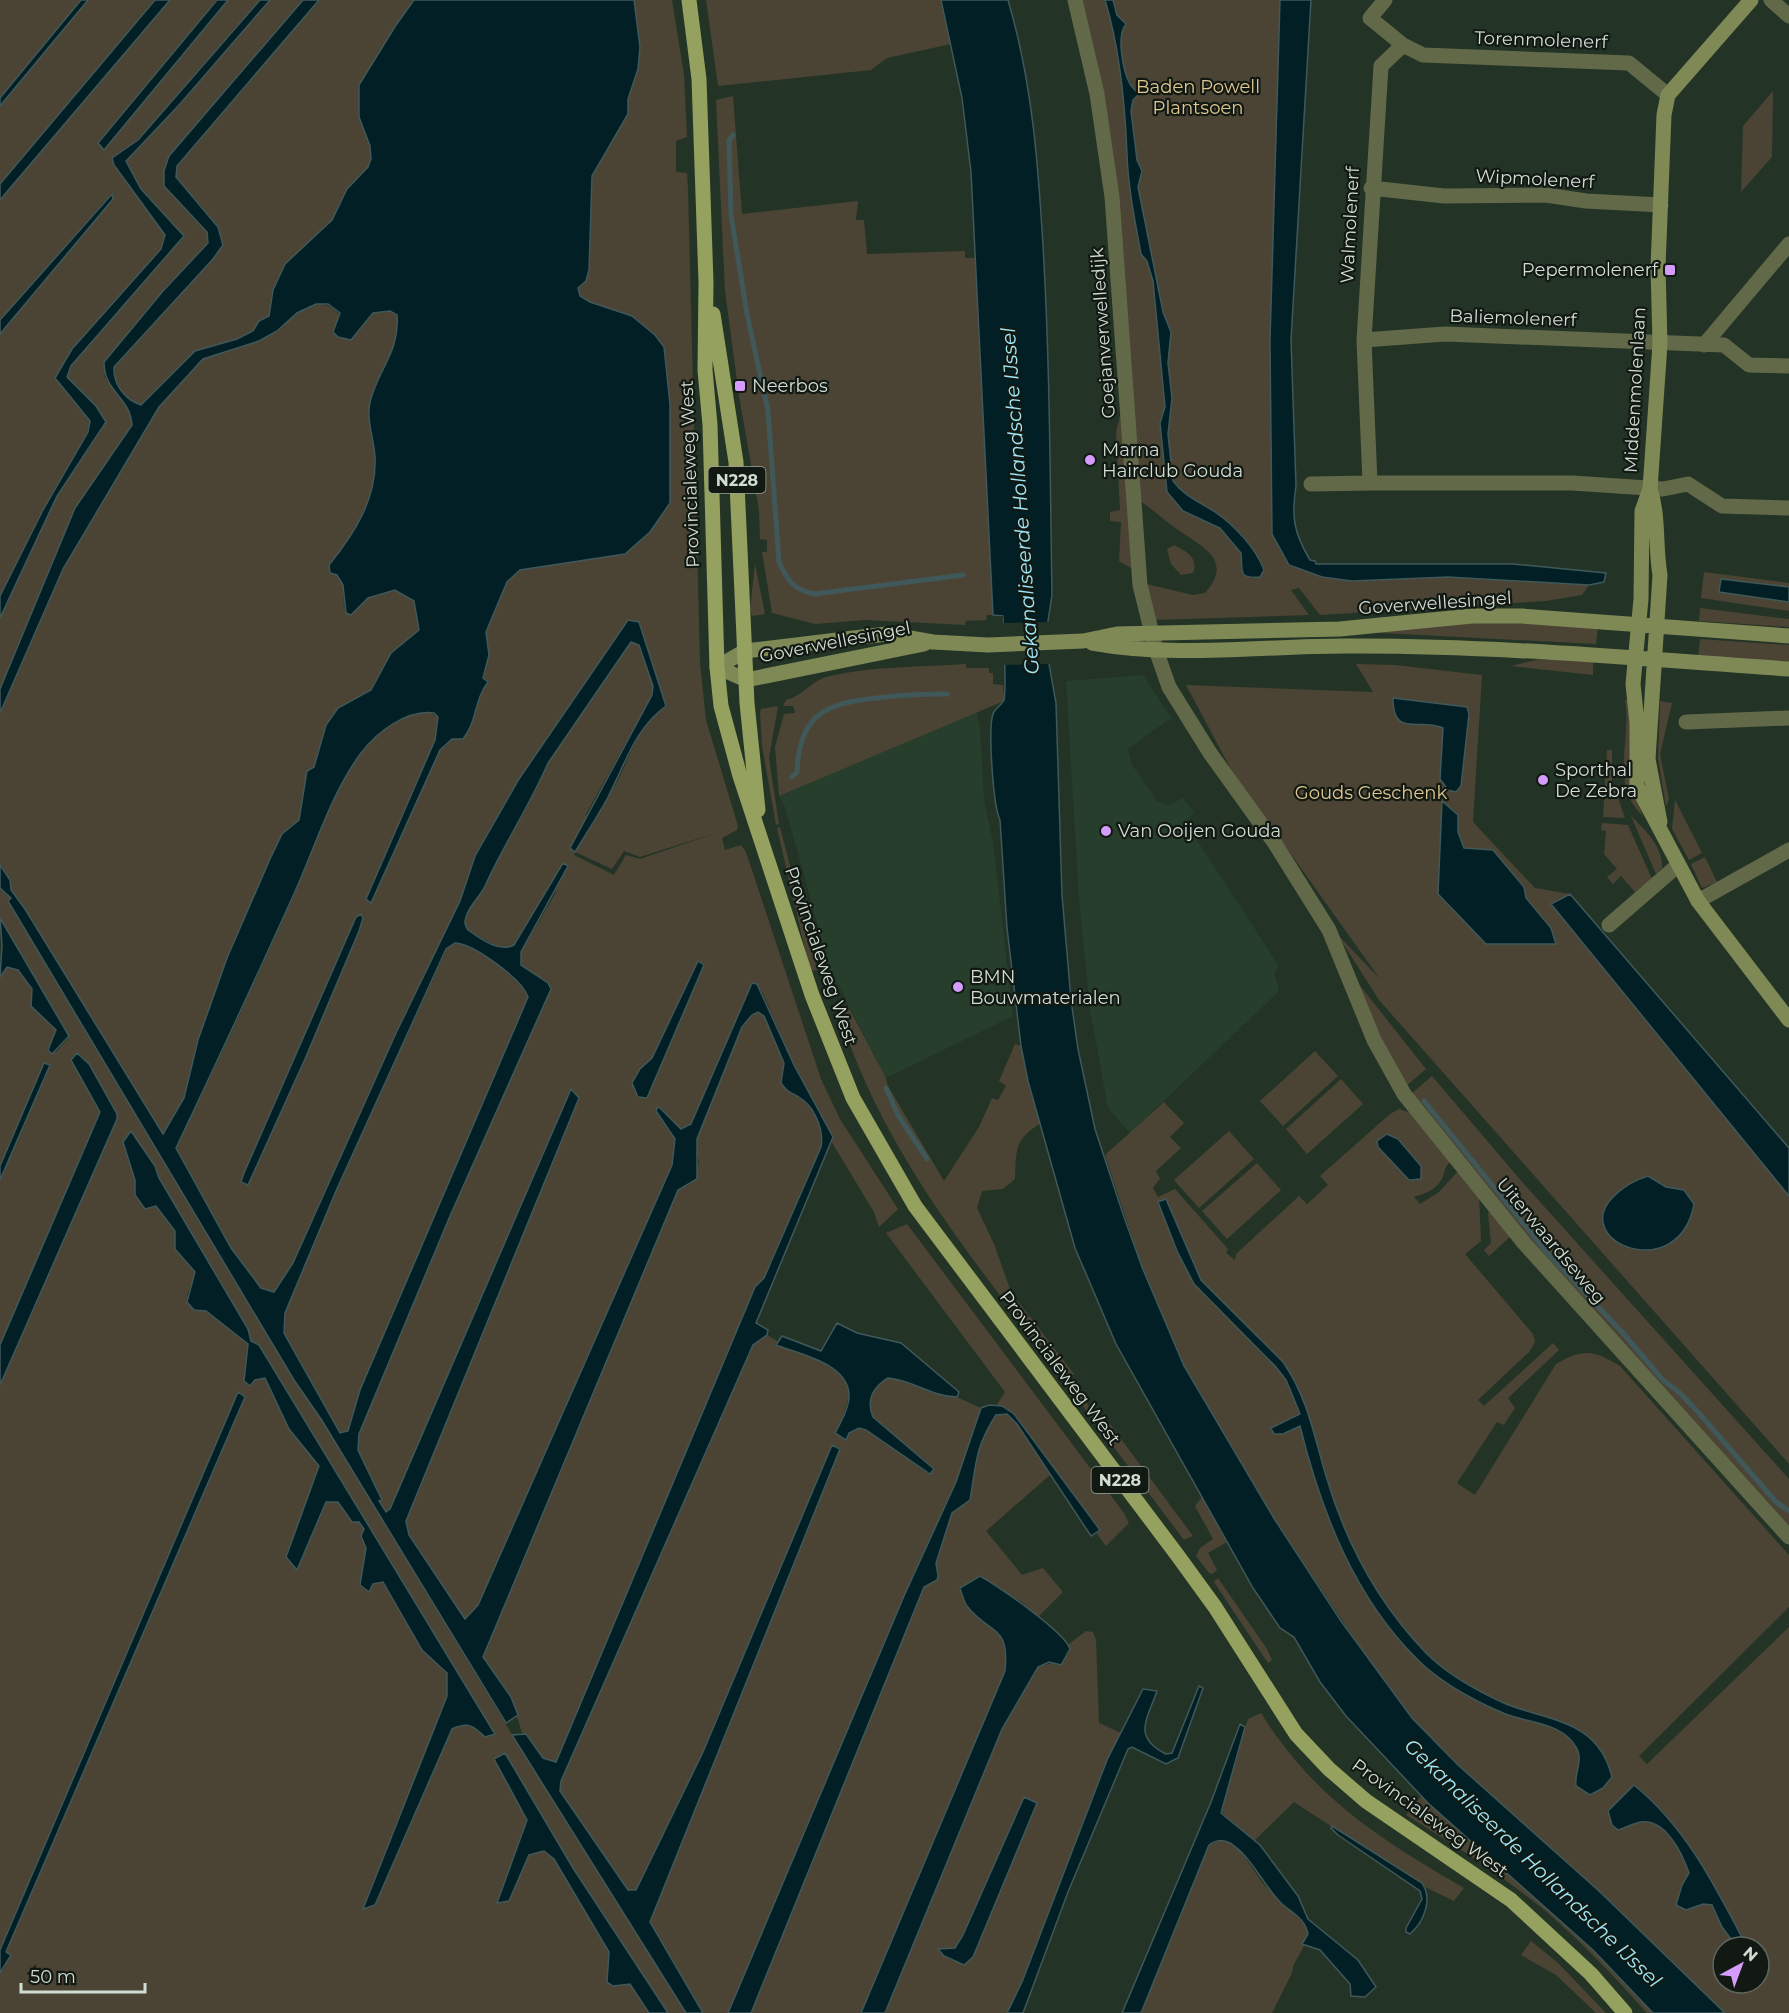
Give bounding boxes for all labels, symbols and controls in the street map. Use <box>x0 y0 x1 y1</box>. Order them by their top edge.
street label: Torenmolenerf <box>1474 27 1609 53</box>
park label: Baden Powell Plantsoen <box>1136 76 1260 119</box>
street label: Walmolenerf <box>1336 165 1364 284</box>
street label: Wipmolenerf <box>1475 165 1596 193</box>
street label: Goejanverwelledijk <box>1086 247 1120 419</box>
place label: Pepermolenerf <box>1522 259 1659 281</box>
marker: Pepermolenerf <box>1663 263 1677 277</box>
street label: Baliemolenerf <box>1449 305 1578 331</box>
street label: Middenmolenlaan <box>1620 307 1650 473</box>
water label: Gekanaliseerde Hollandsche IJssel <box>996 326 1044 675</box>
place label: Neerbos <box>752 375 828 397</box>
marker: Neerbos <box>733 379 747 393</box>
street label: Provincialeweg West <box>676 380 704 568</box>
place label: Marna Hairclub Gouda <box>1102 439 1243 482</box>
marker: Marna Hairclub Gouda <box>1083 453 1097 467</box>
road number: N228 <box>708 467 766 493</box>
street label: Goverwellesingel <box>1358 587 1512 619</box>
street label: Goverwellesingel <box>758 617 912 667</box>
place label: Sporthal De Zebra <box>1555 759 1637 802</box>
marker: Sporthal De Zebra <box>1536 773 1550 787</box>
park label: Gouds Geschenk <box>1295 782 1447 804</box>
place label: Van Ooijen Gouda <box>1118 820 1281 842</box>
marker: Van Ooijen Gouda <box>1099 824 1113 838</box>
street label: Provincialeweg West <box>780 864 862 1048</box>
place label: BMN Bouwmaterialen <box>970 966 1121 1009</box>
marker: BMN Bouwmaterialen <box>951 980 965 994</box>
street label: Uiterwaardseweg <box>1492 1173 1610 1309</box>
street label: Provincialeweg West <box>995 1286 1125 1450</box>
road number: N228 <box>1092 1467 1148 1493</box>
water label: Gekanaliseerde Hollandsche IJssel <box>1400 1734 1667 1993</box>
street label: Provincialeweg West <box>1348 1754 1512 1882</box>
north arrow <box>1711 1935 1771 1995</box>
text: N <box>1739 1943 1762 1965</box>
scale bar <box>21 1956 146 1994</box>
text: 50 m <box>30 1966 76 1988</box>

